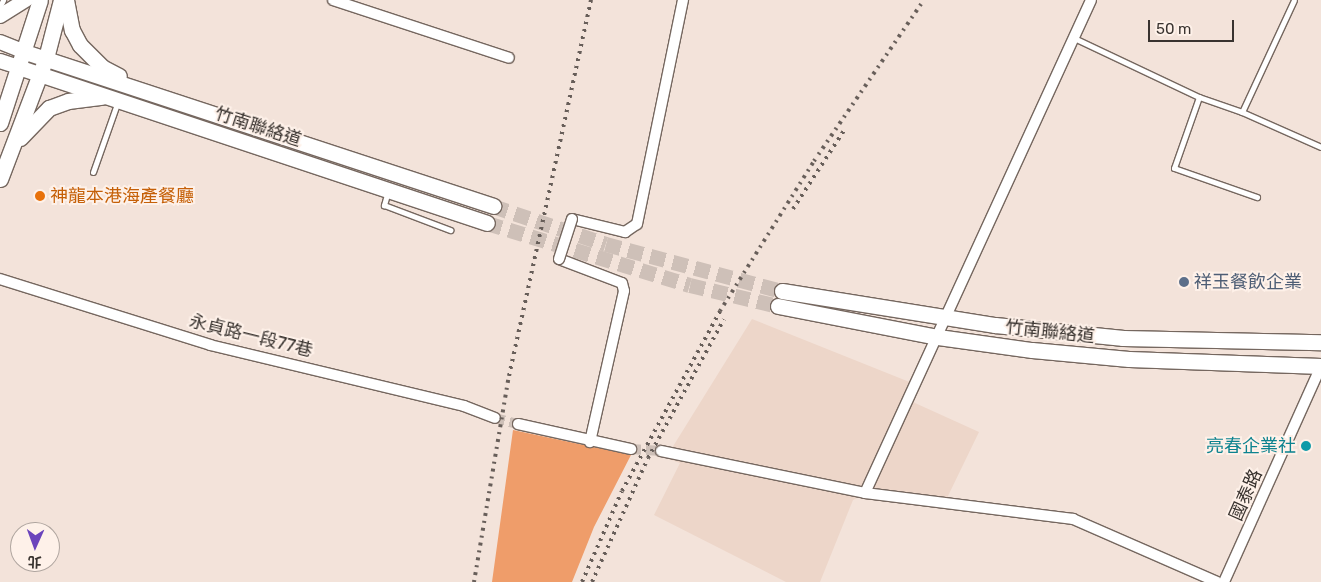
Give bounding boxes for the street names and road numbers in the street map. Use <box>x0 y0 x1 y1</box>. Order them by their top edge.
street label: 竹南聯絡道 <box>212 103 304 151</box>
street label: 永貞路一段77巷 <box>187 310 315 362</box>
street label: 竹南聯絡道 <box>1004 317 1096 347</box>
street label: 國泰路 <box>1225 466 1267 524</box>

